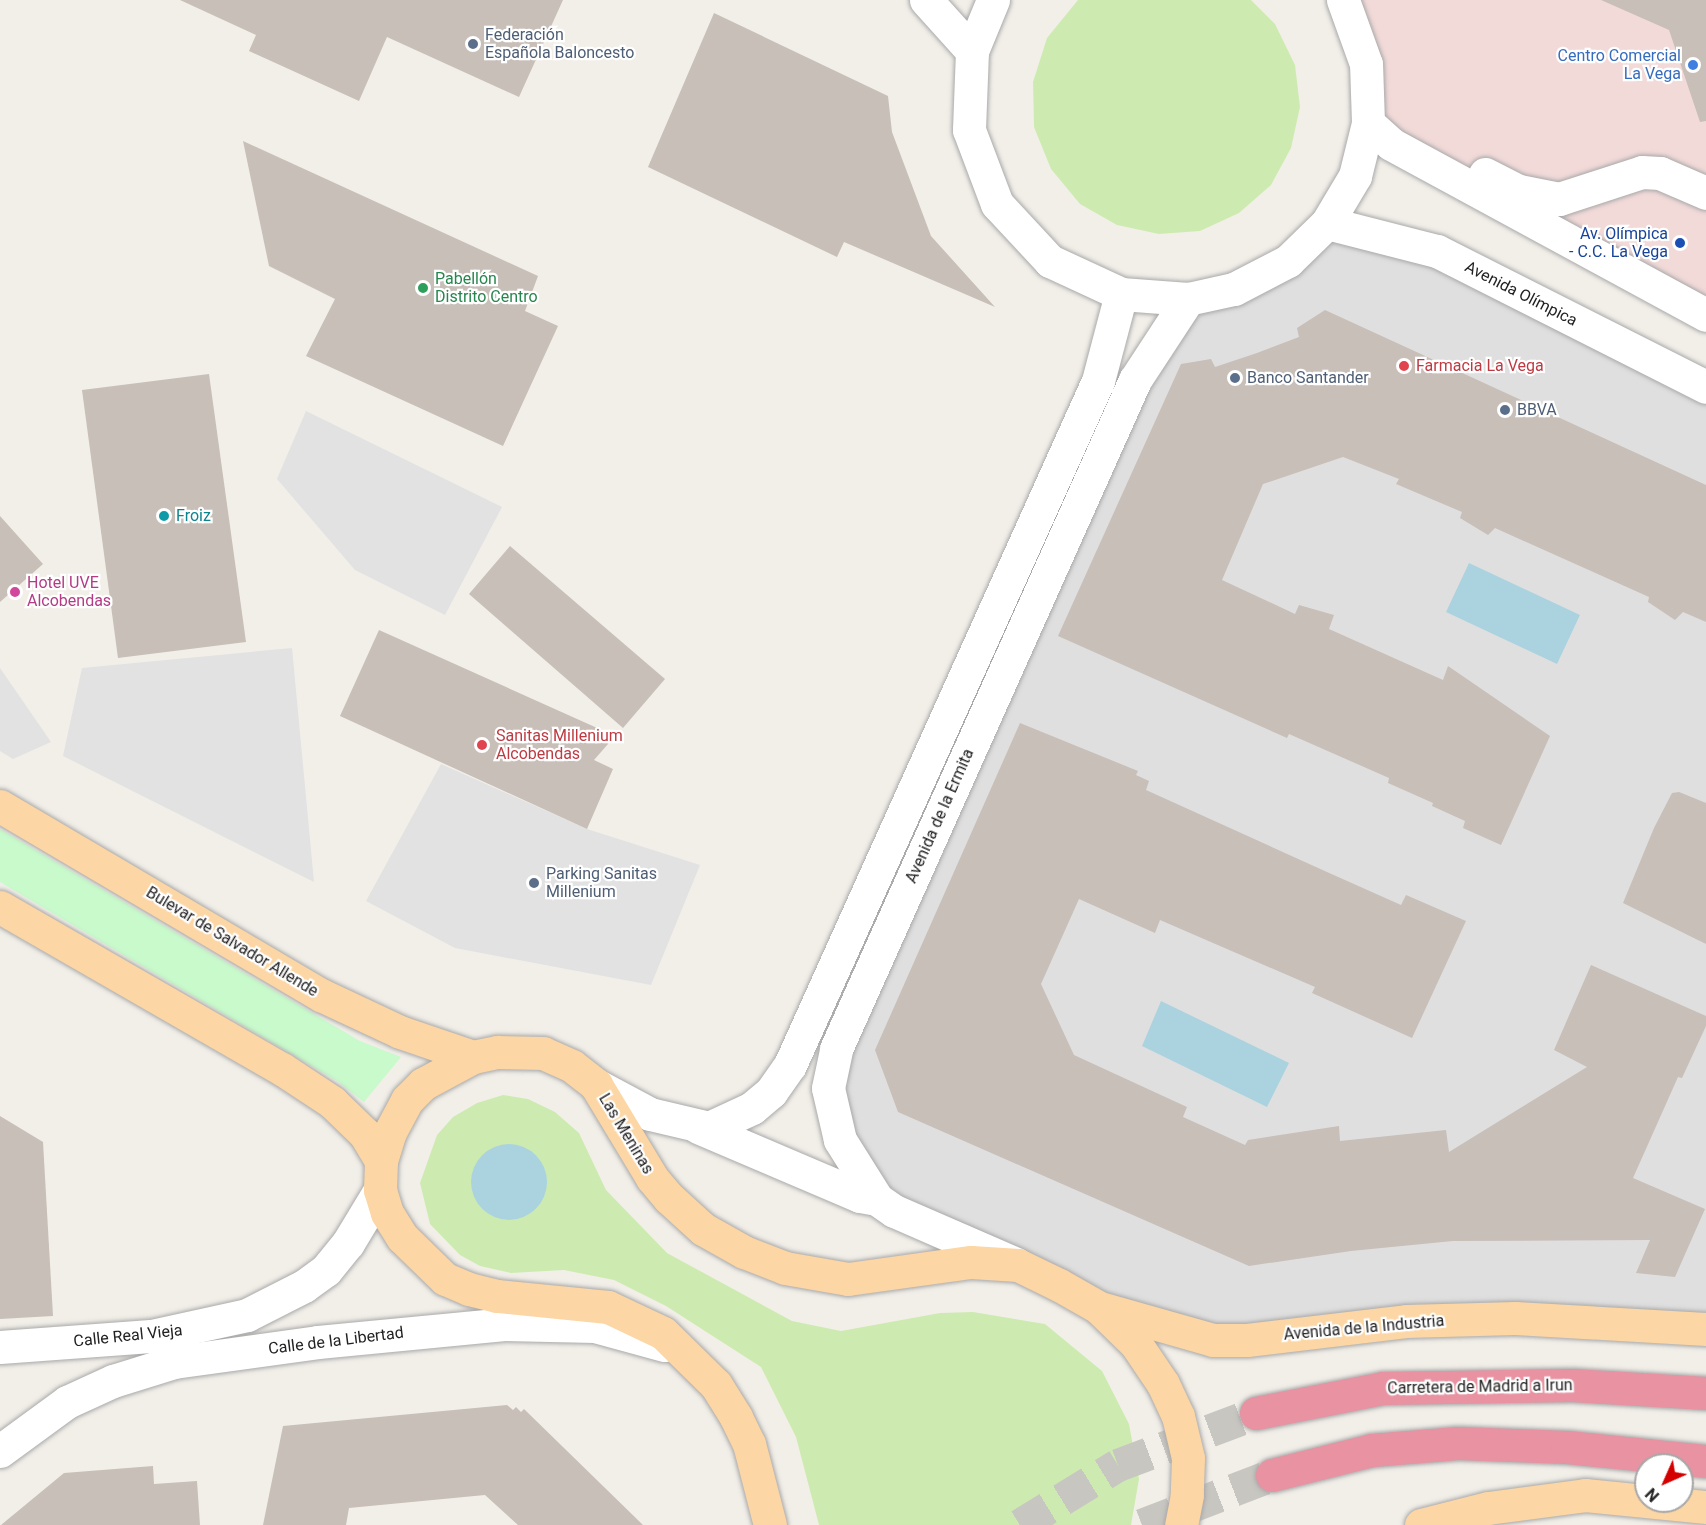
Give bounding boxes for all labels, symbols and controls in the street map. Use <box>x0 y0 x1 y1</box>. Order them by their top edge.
place label: Federación Española Baloncesto <box>485 25 634 63</box>
marker: Federación Española Baloncesto <box>466 37 480 51</box>
place label: Centro Comercial La Vega <box>1557 46 1681 84</box>
marker: Centro Comercial La Vega <box>1686 58 1700 72</box>
place label: Av. Olímpica - C.C. La Vega <box>1569 224 1668 262</box>
marker: Av. Olímpica - C.C. La Vega <box>1673 236 1687 250</box>
street label: Avenida Olímpica <box>1462 257 1580 331</box>
place label: Pabellón Distrito Centro <box>435 269 538 307</box>
marker: Pabellón Distrito Centro <box>416 281 430 295</box>
place label: Farmacia La Vega <box>1416 356 1544 376</box>
marker: Farmacia La Vega <box>1397 359 1411 373</box>
place label: Banco Santander <box>1247 368 1369 388</box>
marker: Banco Santander <box>1228 371 1242 385</box>
place label: BBVA <box>1517 400 1557 420</box>
marker: BBVA <box>1498 403 1512 417</box>
place label: Froiz <box>176 506 211 526</box>
marker: Froiz <box>157 509 171 523</box>
place label: Hotel UVE Alcobendas <box>27 573 111 611</box>
marker: Hotel UVE Alcobendas <box>8 585 22 599</box>
place label: Sanitas Millenium Alcobendas <box>496 726 623 764</box>
marker: Sanitas Millenium Alcobendas <box>473 736 491 754</box>
street label: Avenida de la Ermita <box>902 746 978 886</box>
place label: Parking Sanitas Millenium <box>546 864 657 902</box>
marker: Parking Sanitas Millenium <box>527 876 541 890</box>
street label: Bulevar de Salvador Allende <box>143 883 321 1001</box>
street label: Las Meninas <box>594 1090 658 1178</box>
street label: Avenida de la Industria <box>1283 1311 1445 1345</box>
street label: Calle Real Vieja <box>73 1321 183 1351</box>
street label: Calle de la Libertad <box>267 1323 405 1359</box>
street label: Carretera de Madrid a Irun <box>1387 1376 1573 1398</box>
north arrow <box>1634 1453 1694 1513</box>
text: N <box>1642 1484 1663 1505</box>

